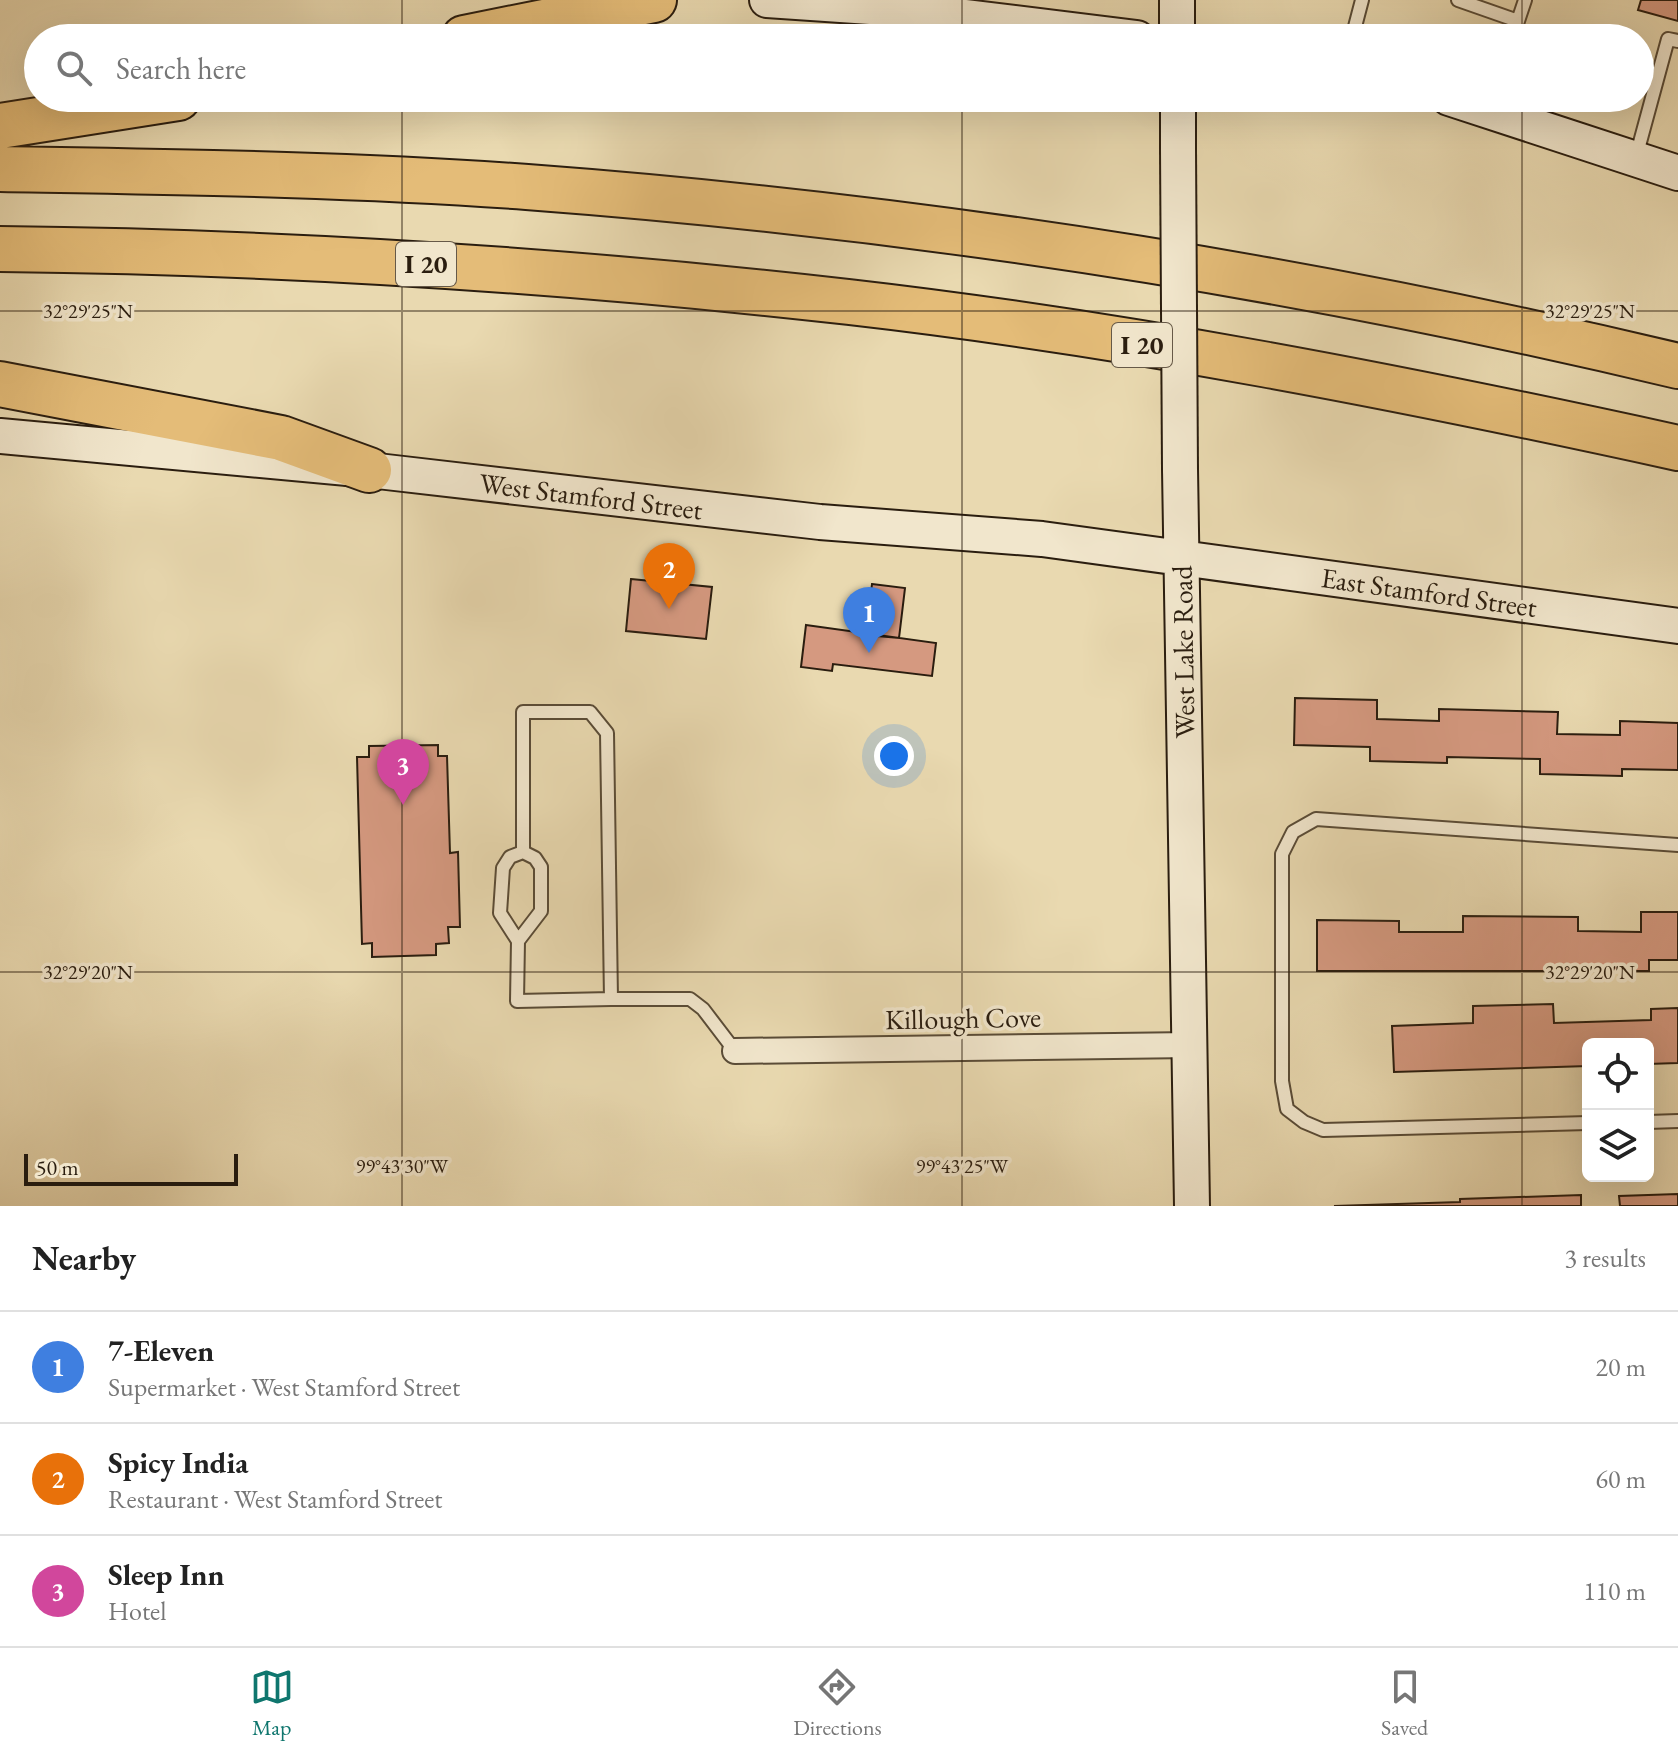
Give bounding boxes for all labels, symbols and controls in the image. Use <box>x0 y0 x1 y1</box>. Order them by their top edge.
search box <box>24 24 1654 112</box>
icon: search <box>52 46 96 90</box>
text: Search here <box>116 49 246 88</box>
road number: I 20 <box>396 242 456 286</box>
text: 32°29'25"N <box>43 298 133 324</box>
text: 32°29'25"N <box>1545 298 1635 324</box>
road number: I 20 <box>1112 323 1172 367</box>
street label: West Stamford Street <box>477 464 705 528</box>
pin: 2 <box>643 543 695 609</box>
street label: East Stamford Street <box>1319 559 1539 625</box>
street label: West Lake Road <box>1163 564 1203 739</box>
pin: 1 <box>843 587 895 653</box>
your location <box>874 736 914 776</box>
pin: 3 <box>377 739 429 805</box>
text: 32°29'20"N <box>43 959 133 985</box>
text: 32°29'20"N <box>1545 959 1635 985</box>
street label: Killough Cove <box>885 999 1041 1037</box>
map controls <box>1582 1038 1654 1182</box>
button: locate <box>1582 1038 1654 1110</box>
button: layers <box>1582 1110 1654 1182</box>
scale bar <box>24 1150 238 1186</box>
text: 50 m <box>36 1153 79 1182</box>
text: 99°43'30"W <box>356 1153 449 1179</box>
text: 99°43'25"W <box>916 1153 1009 1179</box>
text: Nearby <box>32 1236 136 1280</box>
text: 3 results <box>1565 1241 1646 1275</box>
text: 7-Eleven <box>108 1331 214 1370</box>
text: 1 <box>51 1350 65 1384</box>
text: 20 m <box>1596 1350 1646 1384</box>
text: Supermarket · West Stamford Street <box>108 1370 460 1404</box>
text: Spicy India <box>108 1443 248 1482</box>
text: 2 <box>51 1462 65 1496</box>
text: 60 m <box>1596 1462 1646 1496</box>
text: Restaurant · West Stamford Street <box>108 1482 443 1516</box>
text: Sleep Inn <box>108 1555 224 1594</box>
text: 3 <box>51 1574 65 1608</box>
text: 110 m <box>1583 1574 1646 1608</box>
text: Hotel <box>108 1594 166 1628</box>
tab: Map <box>250 1665 294 1742</box>
tab: Directions <box>793 1665 882 1742</box>
tab: Saved <box>1381 1665 1428 1742</box>

